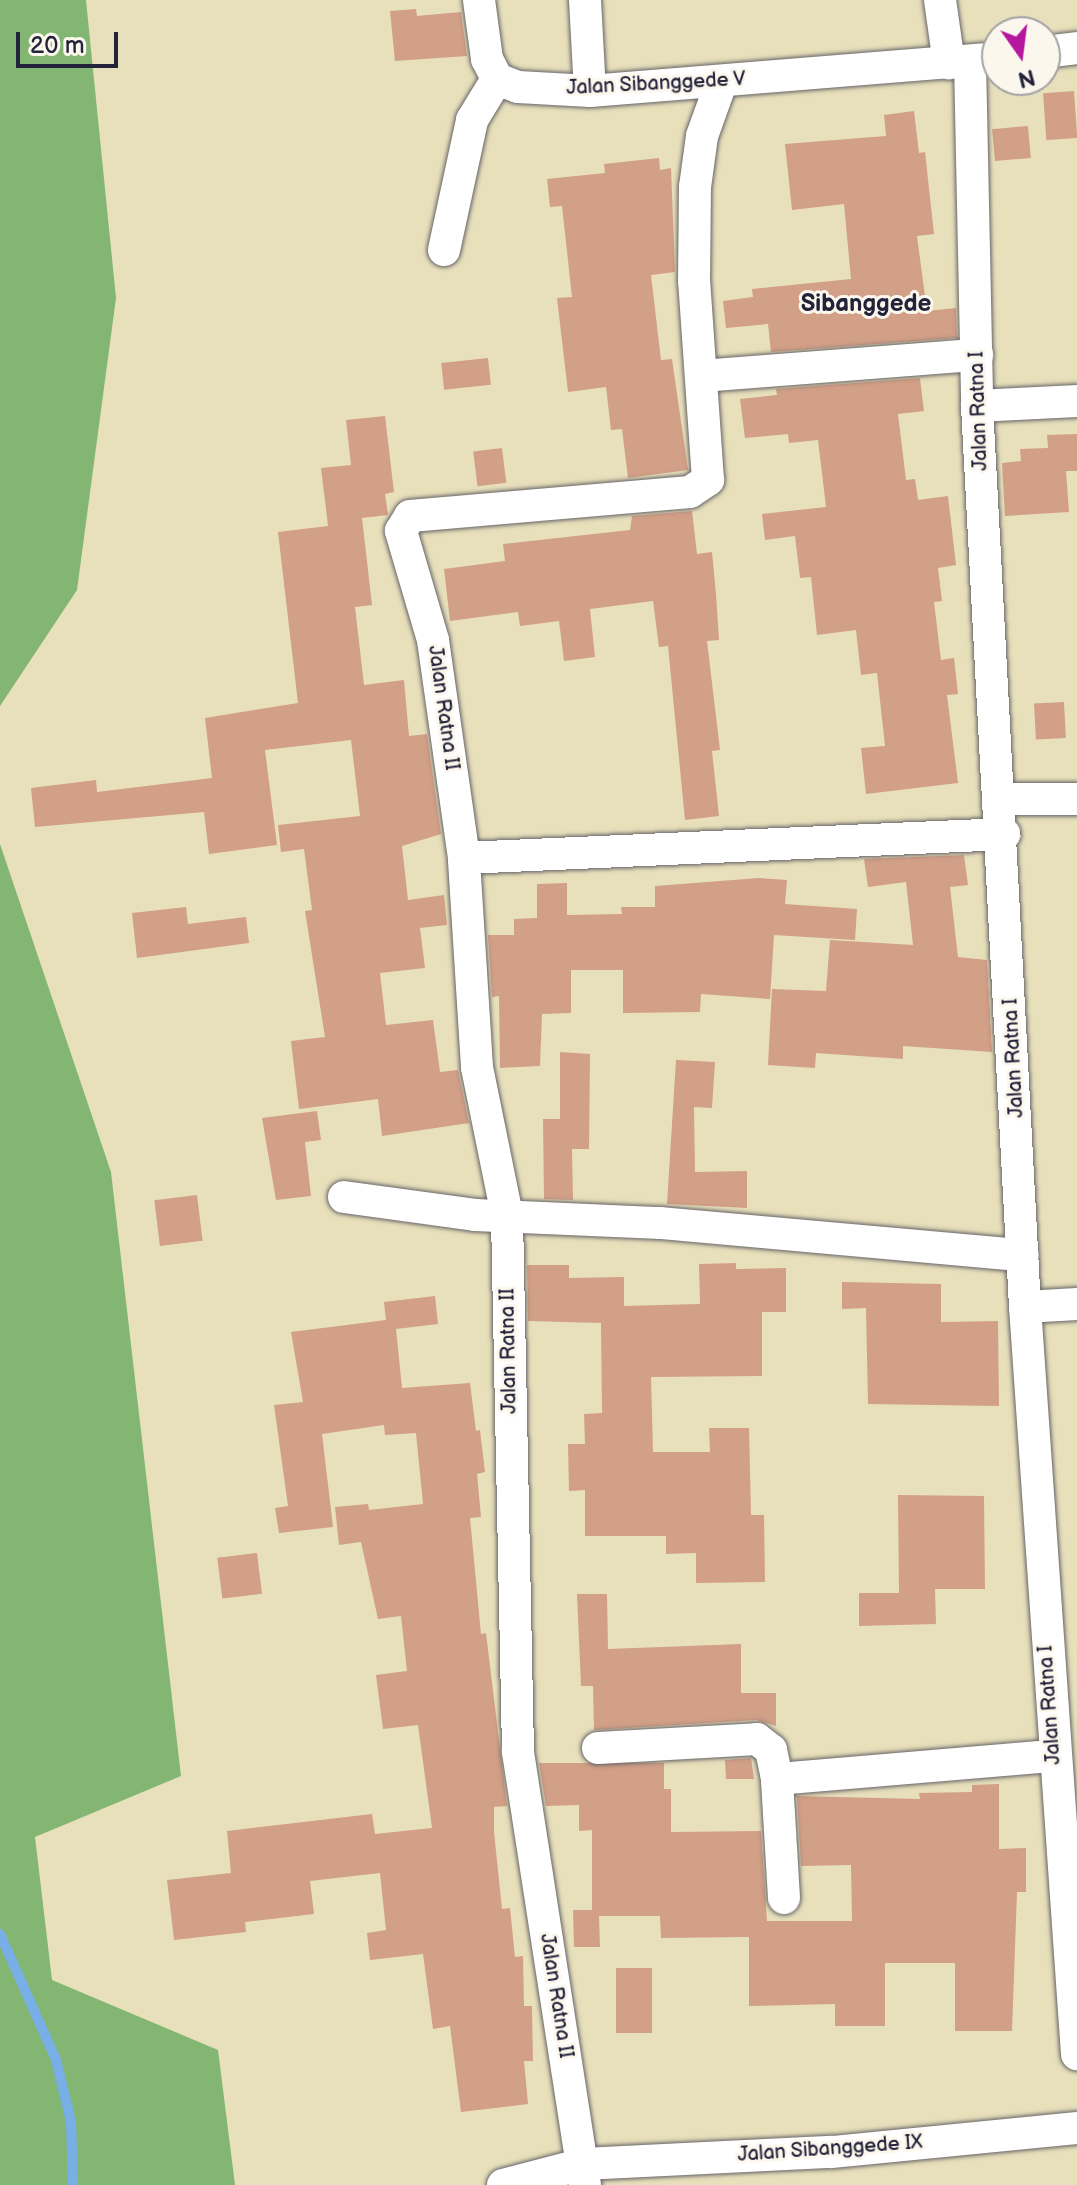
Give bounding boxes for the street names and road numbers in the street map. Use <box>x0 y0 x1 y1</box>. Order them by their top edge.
street label: Jalan Sibanggede V <box>565 67 747 101</box>
street label: Jalan Ratna I <box>965 351 993 471</box>
street label: Jalan Ratna II <box>422 644 464 772</box>
street label: Jalan Ratna I <box>999 998 1029 1118</box>
street label: Jalan Ratna II <box>496 1288 522 1414</box>
street label: Jalan Ratna I <box>1034 1645 1066 1765</box>
street label: Jalan Ratna II <box>534 1932 578 2060</box>
street label: Jalan Sibanggede IX <box>737 2131 923 2167</box>

